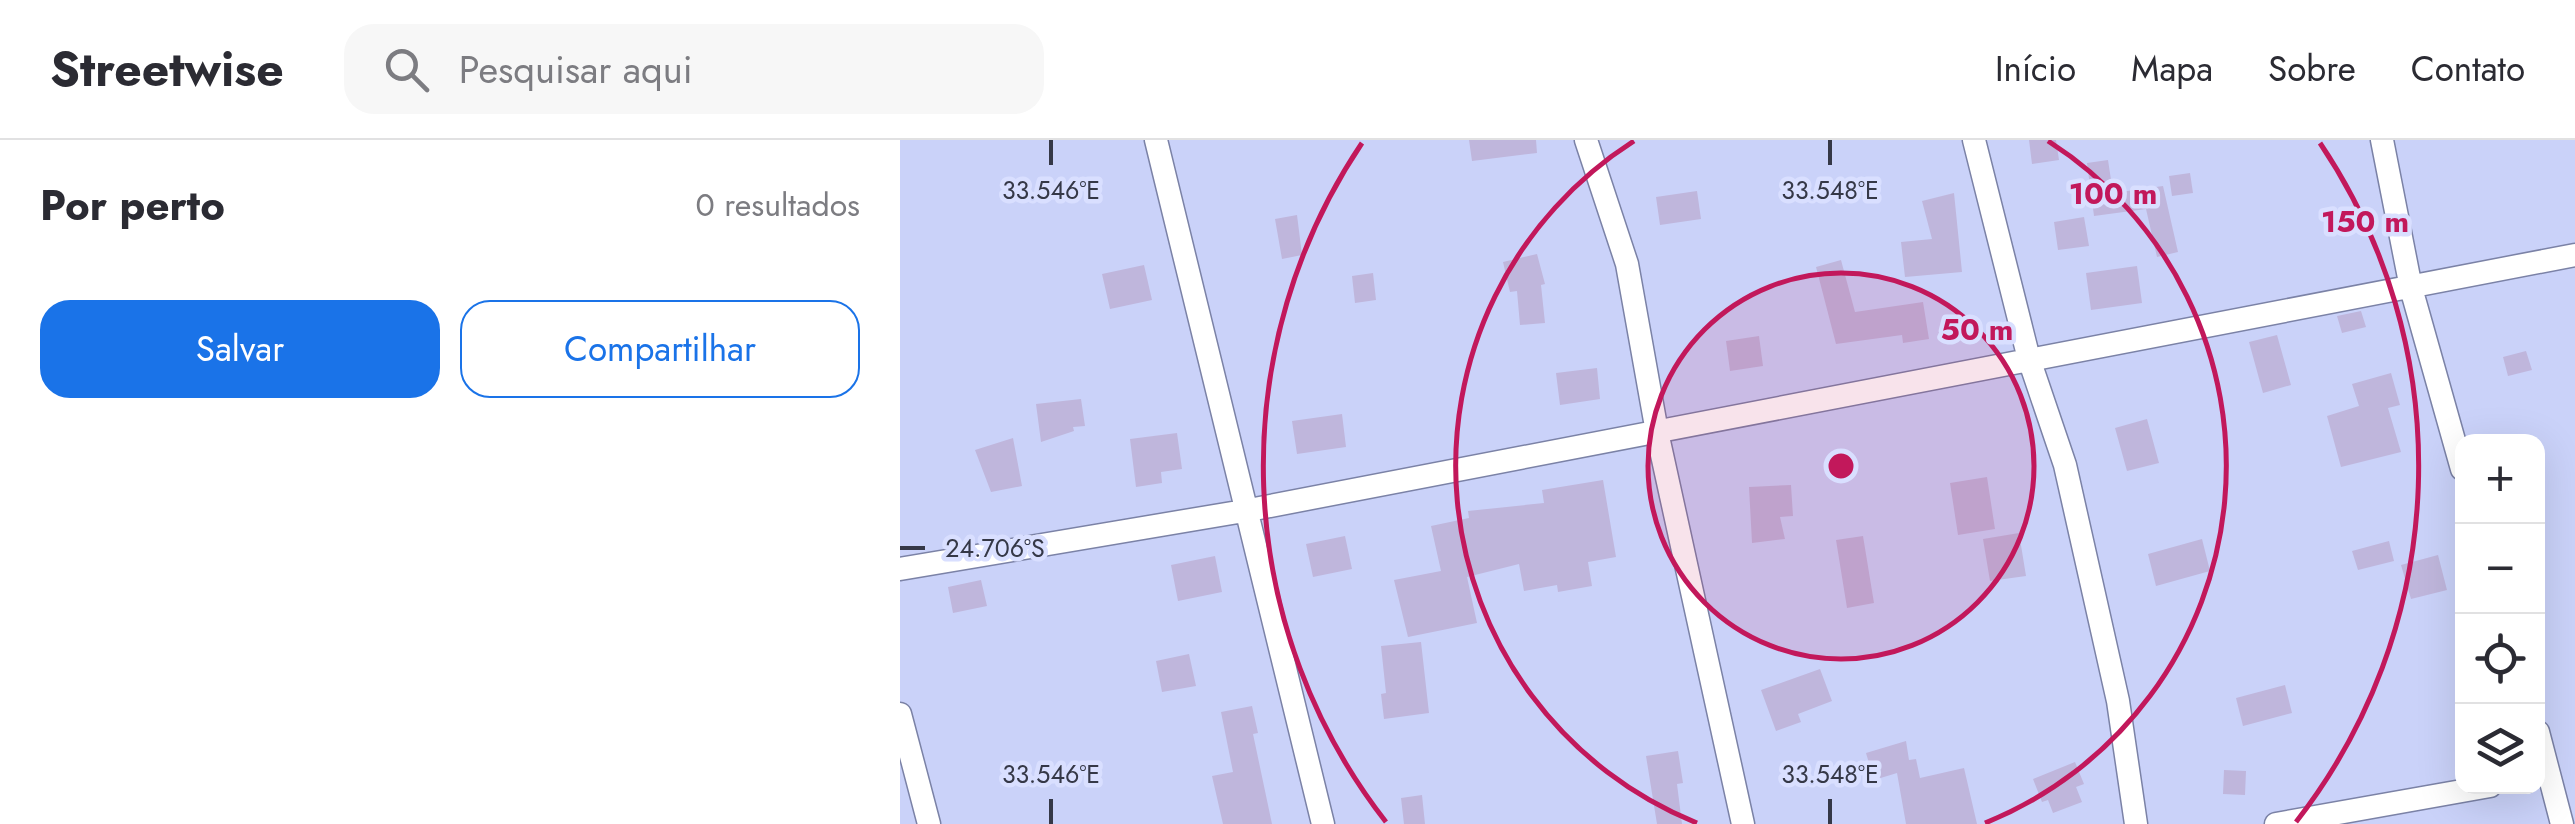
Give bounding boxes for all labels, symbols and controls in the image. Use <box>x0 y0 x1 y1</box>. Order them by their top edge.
search box <box>344 24 1044 114</box>
text: Streetwise <box>50 35 284 104</box>
icon: search <box>379 42 434 97</box>
text: Pesquisar aqui <box>459 42 693 97</box>
text: Início <box>1995 44 2076 94</box>
text: Mapa <box>2131 44 2213 94</box>
text: Sobre <box>2268 44 2356 94</box>
text: Contato <box>2411 44 2525 94</box>
text: 33.546°E <box>1002 172 1100 208</box>
text: 33.548°E <box>1781 172 1879 208</box>
text: 100 m <box>2069 172 2157 215</box>
text: Por perto <box>40 175 225 236</box>
text: 0 resultados <box>695 182 860 228</box>
text: 150 m <box>2321 200 2409 243</box>
button: Salvar <box>40 300 440 398</box>
button: Compartilhar <box>460 300 860 398</box>
text: 50 m <box>1941 308 2013 351</box>
map controls <box>2455 434 2545 794</box>
button: + <box>2455 434 2545 524</box>
centre of rings <box>1823 448 1859 484</box>
button: − <box>2455 524 2545 614</box>
text: 24.706°S <box>945 530 1045 566</box>
button: locate <box>2455 614 2545 704</box>
button: layers <box>2455 704 2545 794</box>
text: 33.546°E <box>1002 756 1100 792</box>
text: 33.548°E <box>1781 756 1879 792</box>

